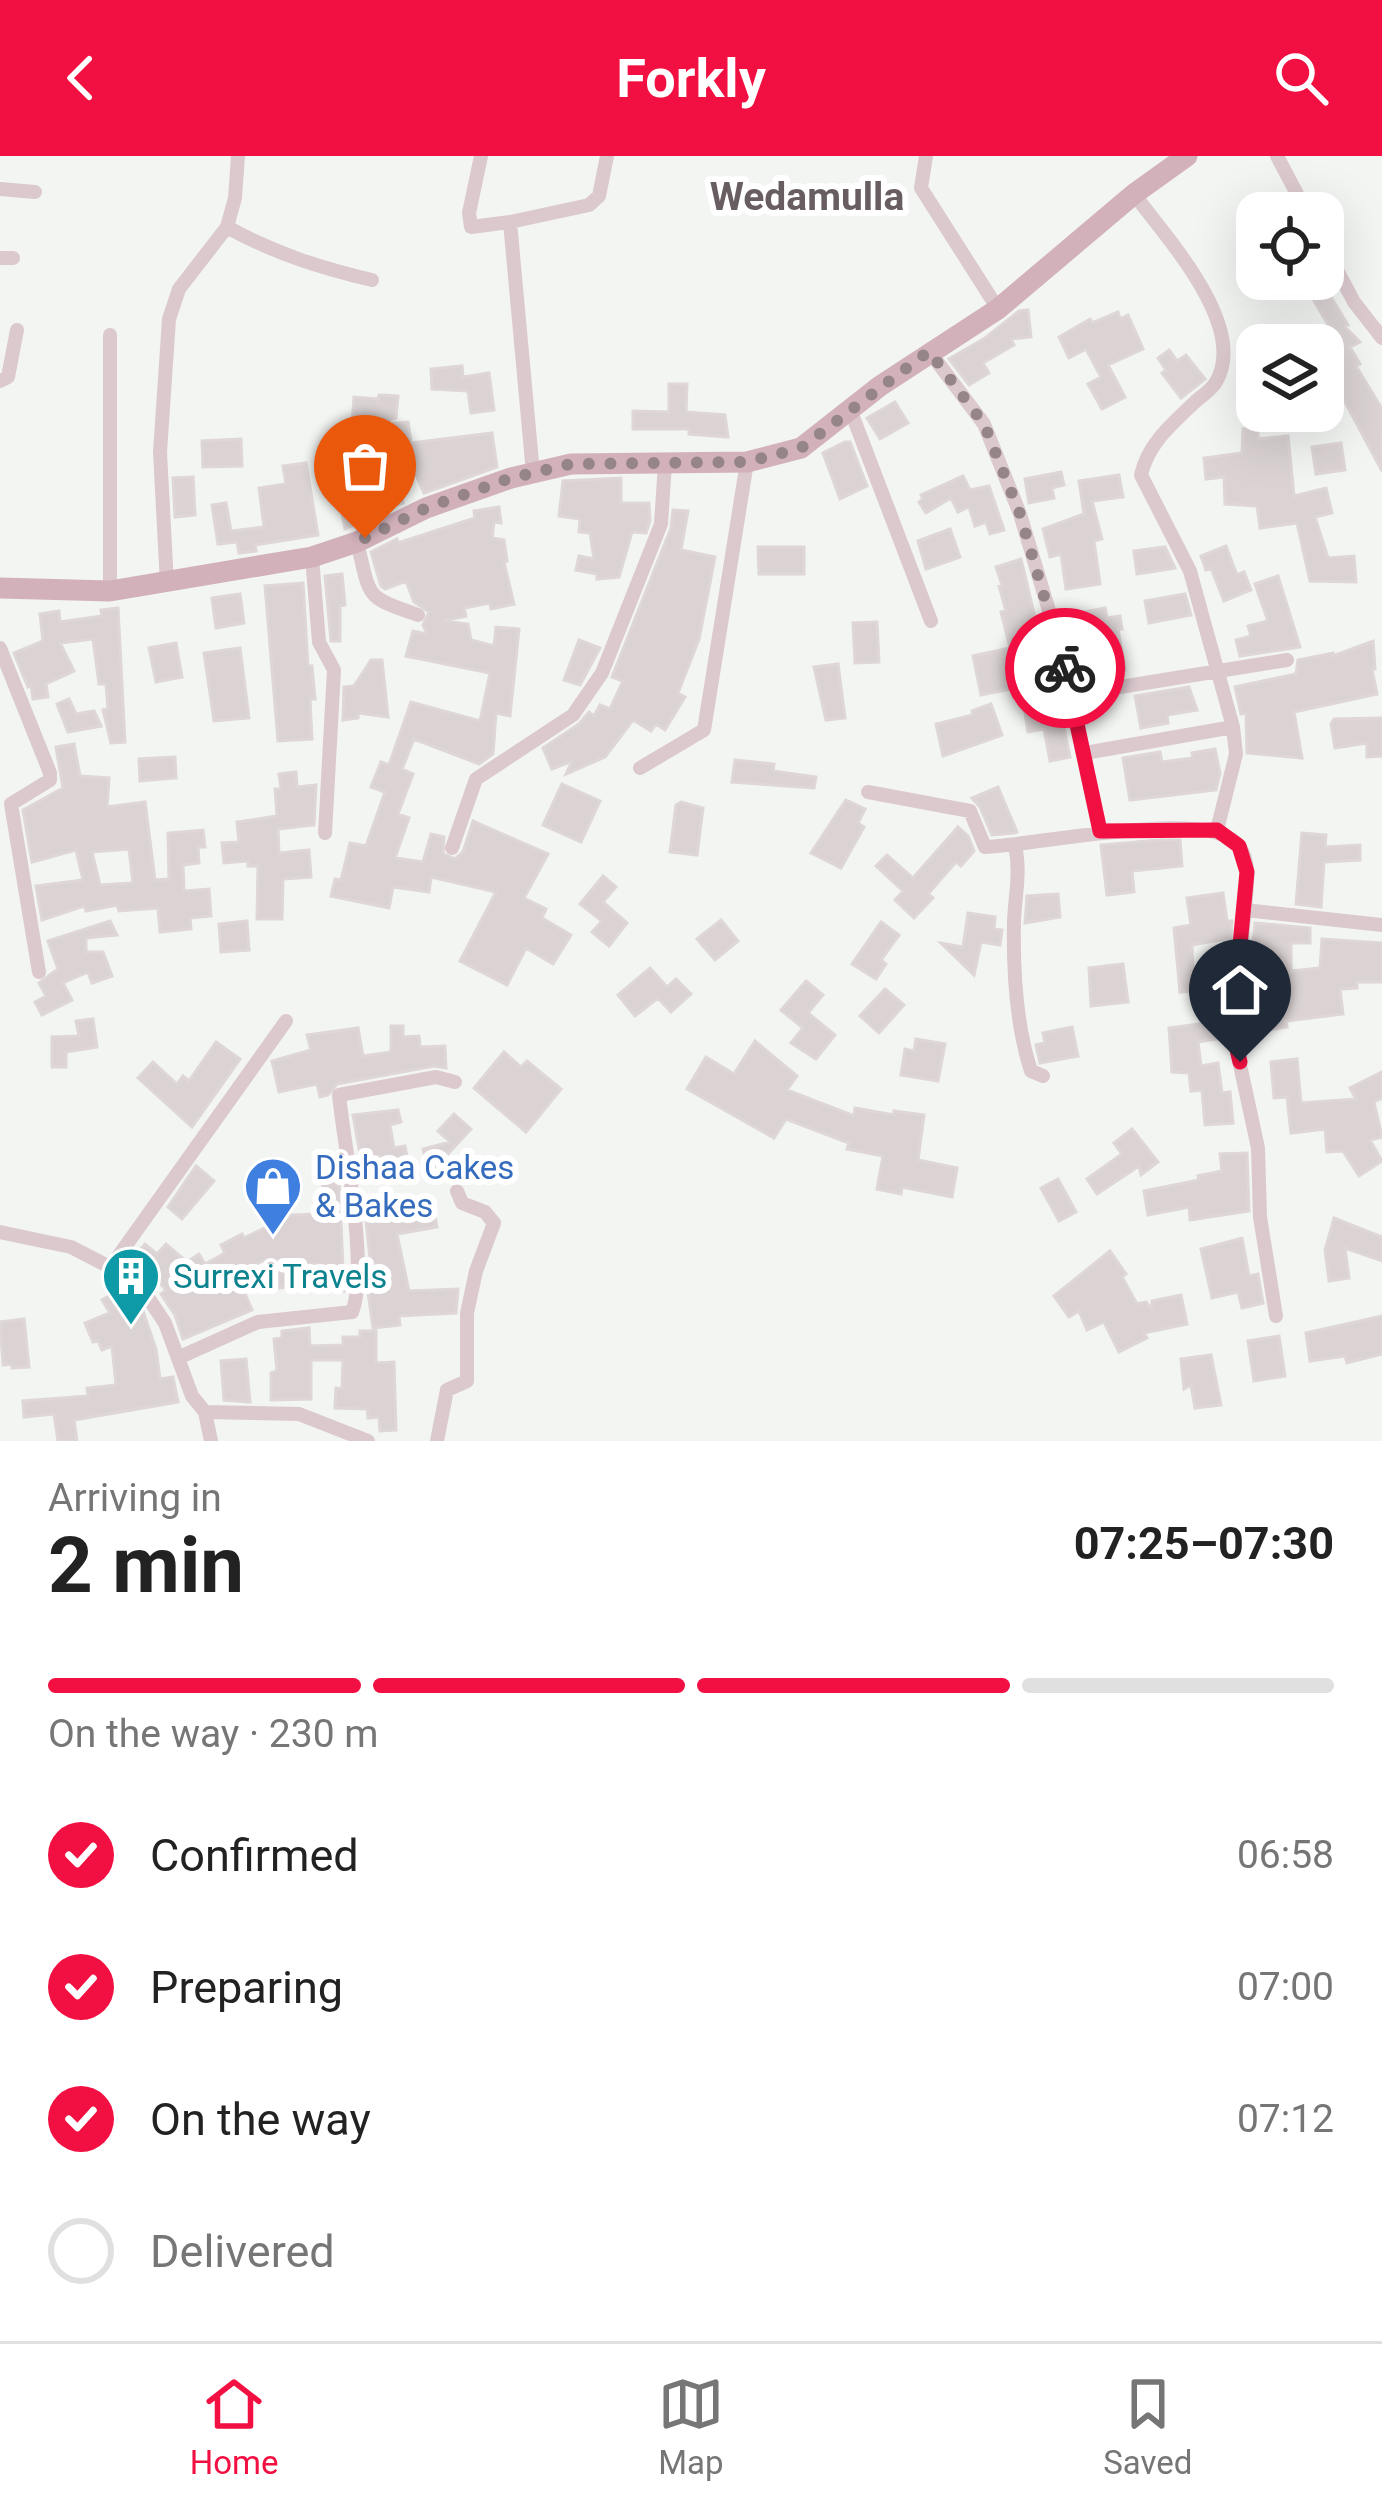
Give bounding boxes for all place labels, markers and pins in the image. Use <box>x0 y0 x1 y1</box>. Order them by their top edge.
pin <box>314 415 416 538</box>
pin <box>1189 939 1291 1062</box>
place label: Dishaa Cakes & Bakes <box>315 1148 514 1225</box>
shop icon: Dishaa Cakes & Bakes <box>242 1155 304 1237</box>
building icon: Surrexi Travels <box>100 1245 162 1327</box>
place label: Surrexi Travels <box>173 1257 387 1296</box>

